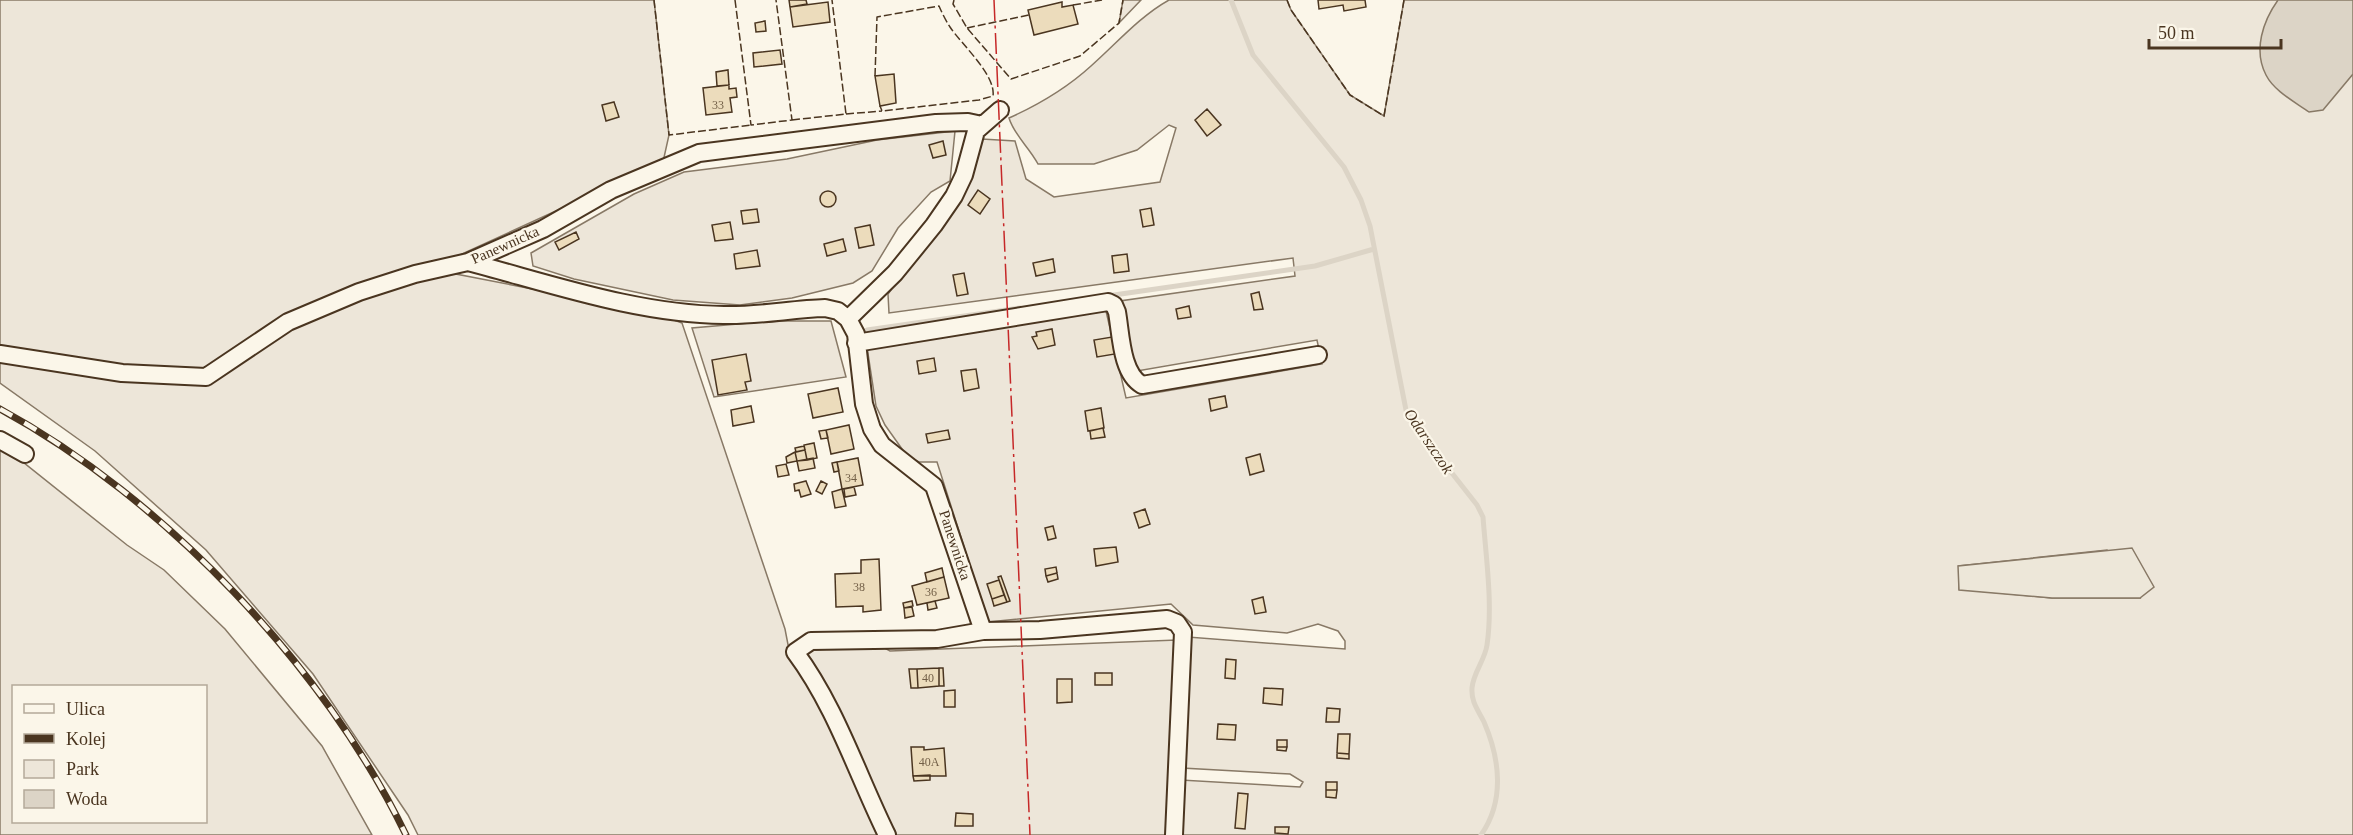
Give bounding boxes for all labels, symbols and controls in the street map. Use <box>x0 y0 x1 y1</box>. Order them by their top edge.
scale bar <box>2149 12 2281 50</box>
text: 50 m <box>2158 23 2195 43</box>
house number: 33 <box>712 98 724 112</box>
street label: Panewnicka <box>469 223 542 267</box>
water label: Odarszczok <box>1401 405 1457 477</box>
house number: 34 <box>845 471 857 485</box>
street label: Panewnicka <box>936 508 974 582</box>
house number: 38 <box>853 580 865 594</box>
house number: 36 <box>925 585 937 599</box>
house number: 40 <box>922 671 934 685</box>
legend <box>12 685 207 823</box>
text: Ulica <box>66 699 105 719</box>
text: Kolej <box>66 729 106 749</box>
house number: 40A <box>919 755 940 769</box>
text: Park <box>66 759 99 779</box>
text: Woda <box>66 789 108 809</box>

